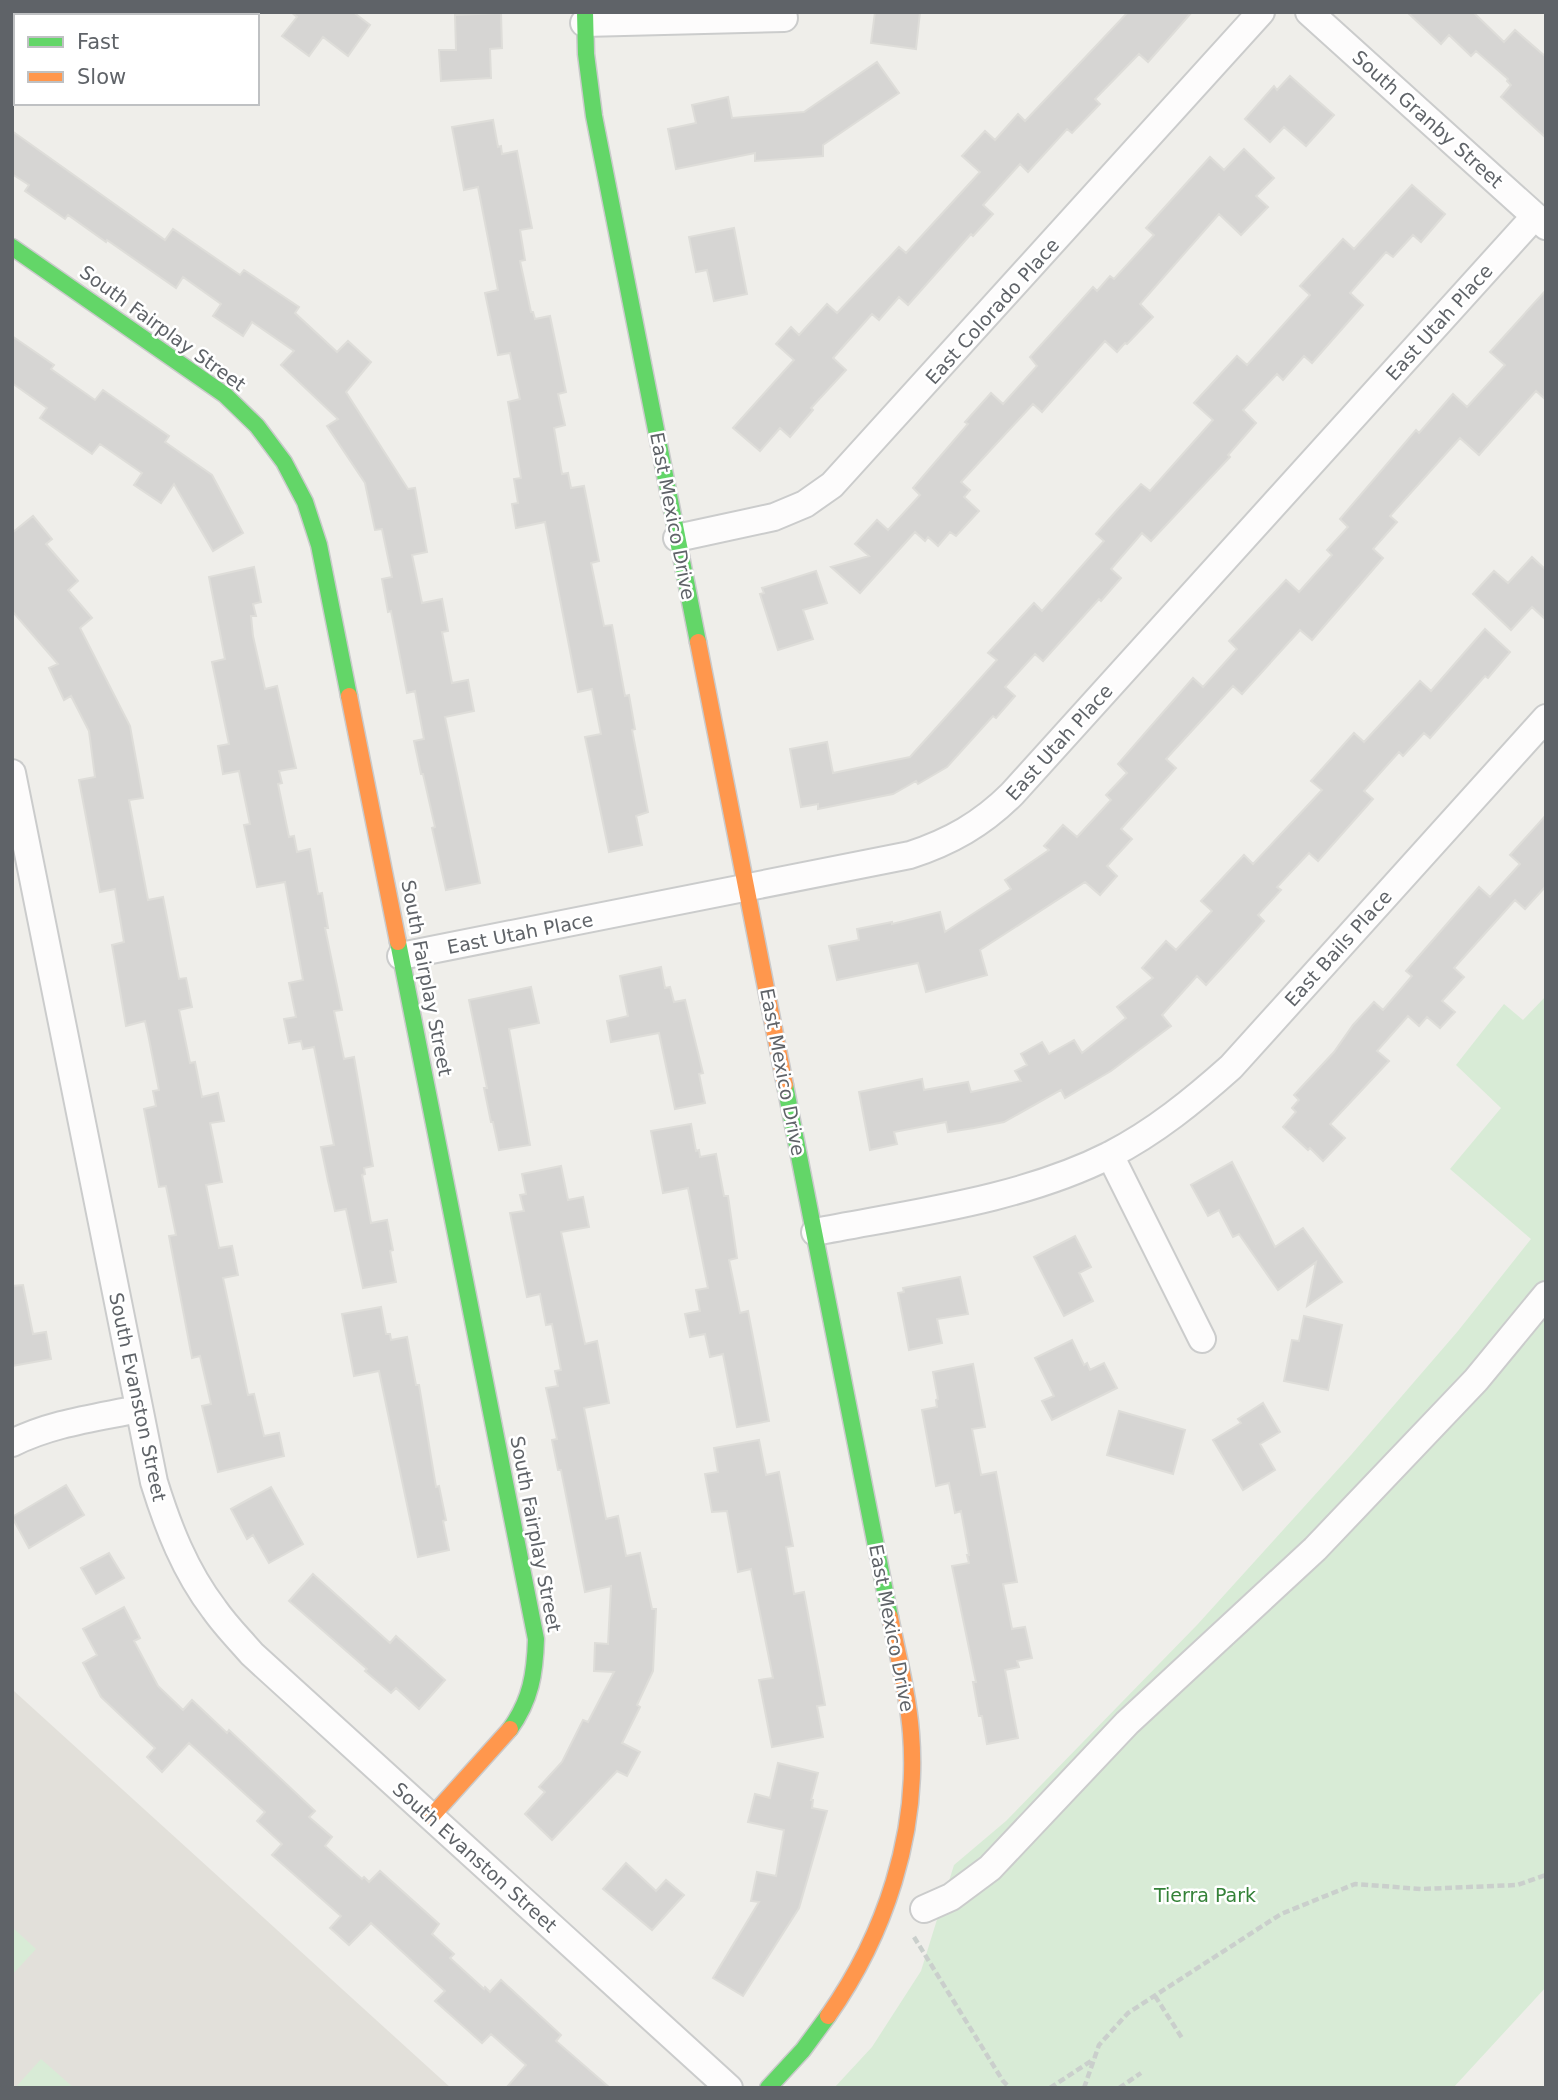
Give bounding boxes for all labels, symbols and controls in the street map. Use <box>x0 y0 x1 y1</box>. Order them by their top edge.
legend <box>14 14 259 105</box>
text: Fast <box>77 30 119 54</box>
street label: South Granby Street <box>1348 46 1508 192</box>
text: Slow <box>77 65 126 89</box>
street label: East Colorado Place <box>921 234 1063 388</box>
street label: East Utah Place <box>1381 259 1497 385</box>
street label: South Fairplay Street <box>76 261 250 395</box>
street label: East Mexico Drive <box>646 430 700 602</box>
street label: East Utah Place <box>1001 679 1117 805</box>
street label: South Fairplay Street <box>397 878 457 1078</box>
street label: East Bails Place <box>1280 885 1396 1011</box>
street label: East Utah Place <box>445 908 595 958</box>
street label: East Mexico Drive <box>756 986 810 1158</box>
street label: South Evanston Street <box>105 1291 171 1503</box>
street label: South Fairplay Street <box>506 1434 566 1634</box>
street label: East Mexico Drive <box>865 1542 919 1714</box>
street label: South Evanston Street <box>389 1778 561 1936</box>
park label: Tierra Park <box>1153 1884 1256 1906</box>

